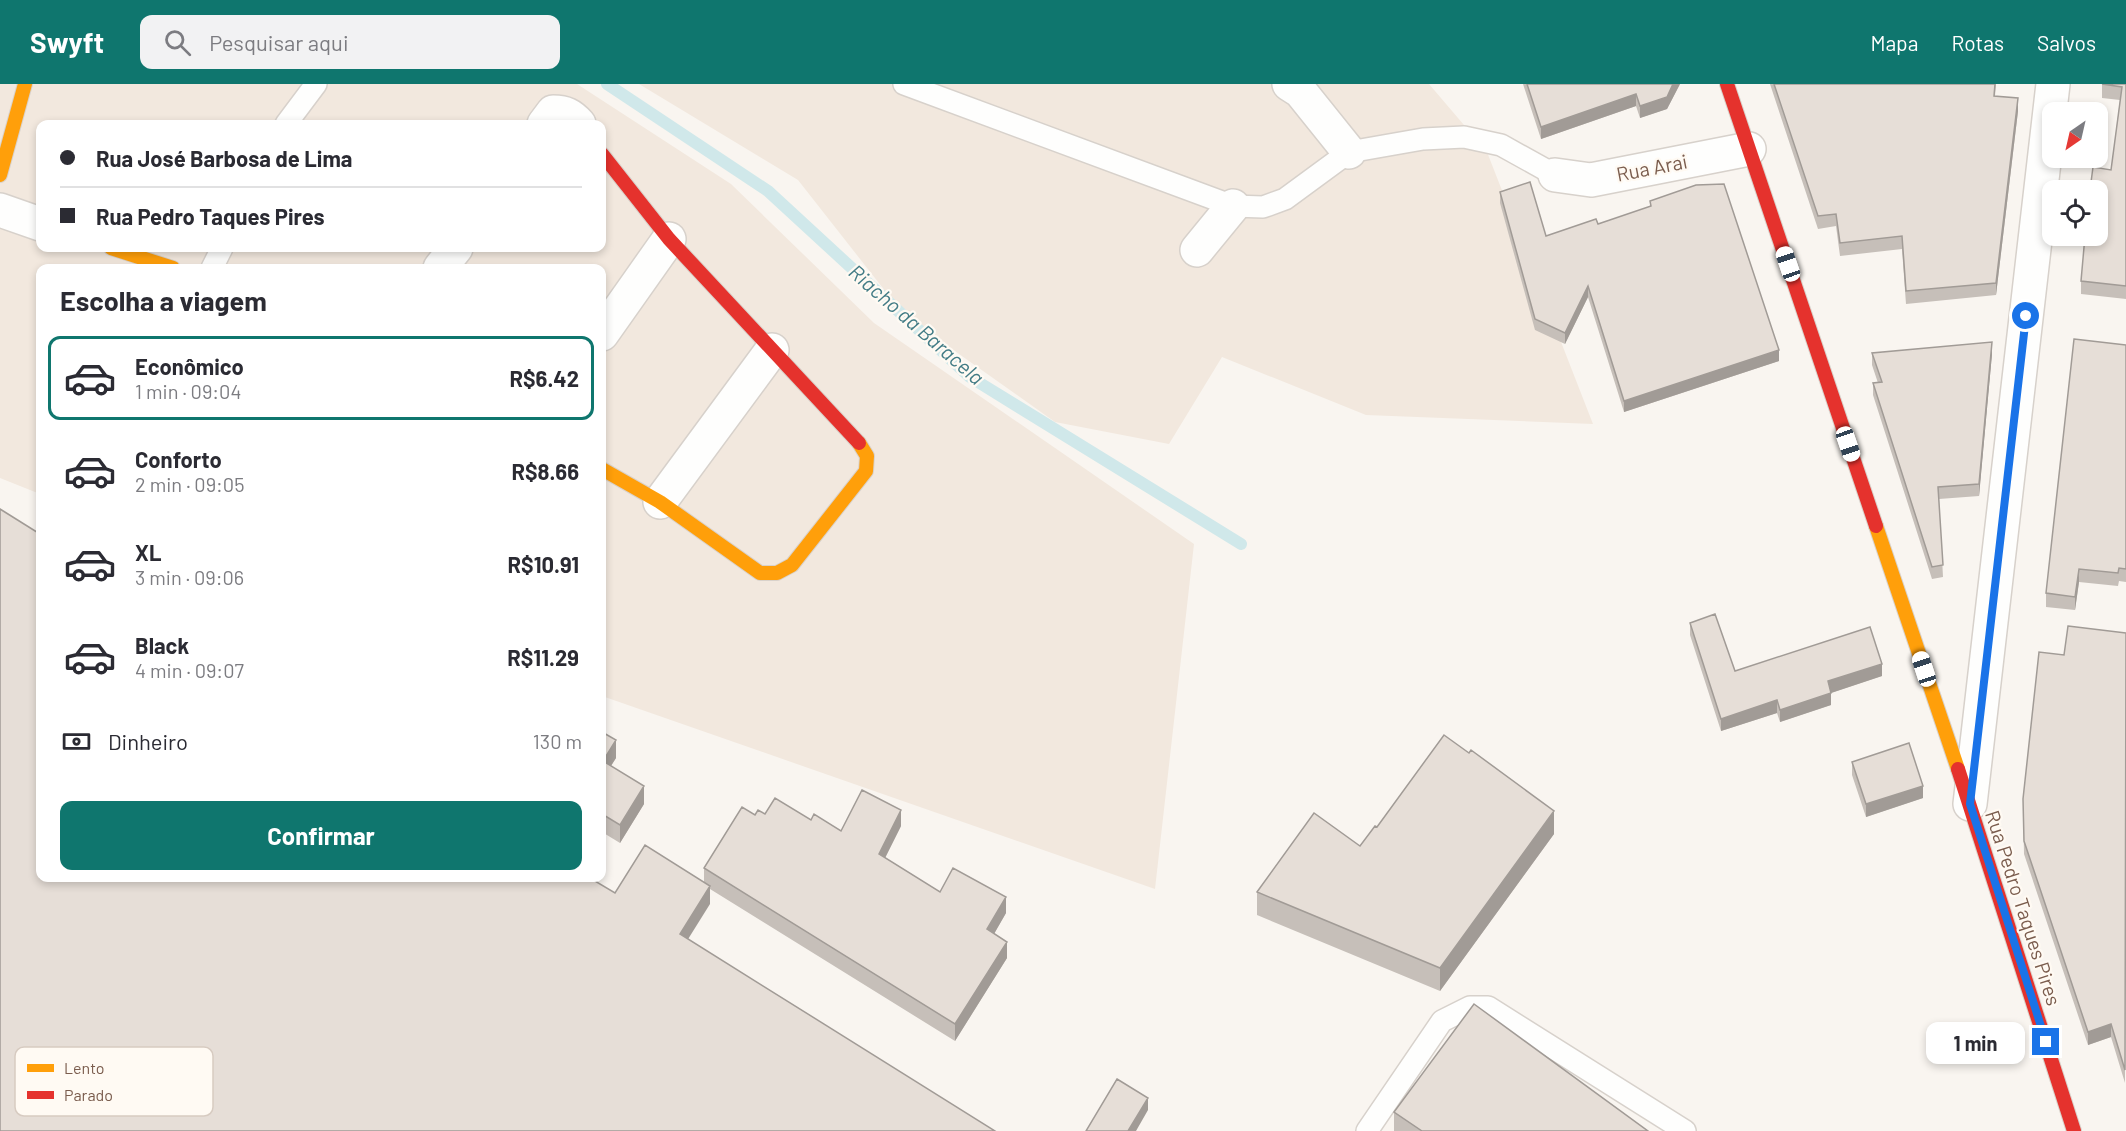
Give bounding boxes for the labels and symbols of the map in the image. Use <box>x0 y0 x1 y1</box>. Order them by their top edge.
north arrow <box>2042 102 2108 168</box>
street label: Rua Arai <box>1614 148 1689 186</box>
car <box>1774 244 1802 284</box>
water label: Riacho da Baracela <box>844 258 990 389</box>
route start <box>2012 302 2039 329</box>
car <box>1834 424 1862 464</box>
car <box>1910 649 1938 689</box>
street label: Rua Pedro Taques Pires <box>1981 807 2067 1008</box>
callout: 1 min <box>1926 1021 2025 1063</box>
route end <box>2032 1028 2059 1055</box>
legend <box>15 1047 213 1116</box>
text: Lento <box>64 1058 105 1077</box>
text: Parado <box>64 1085 113 1104</box>

